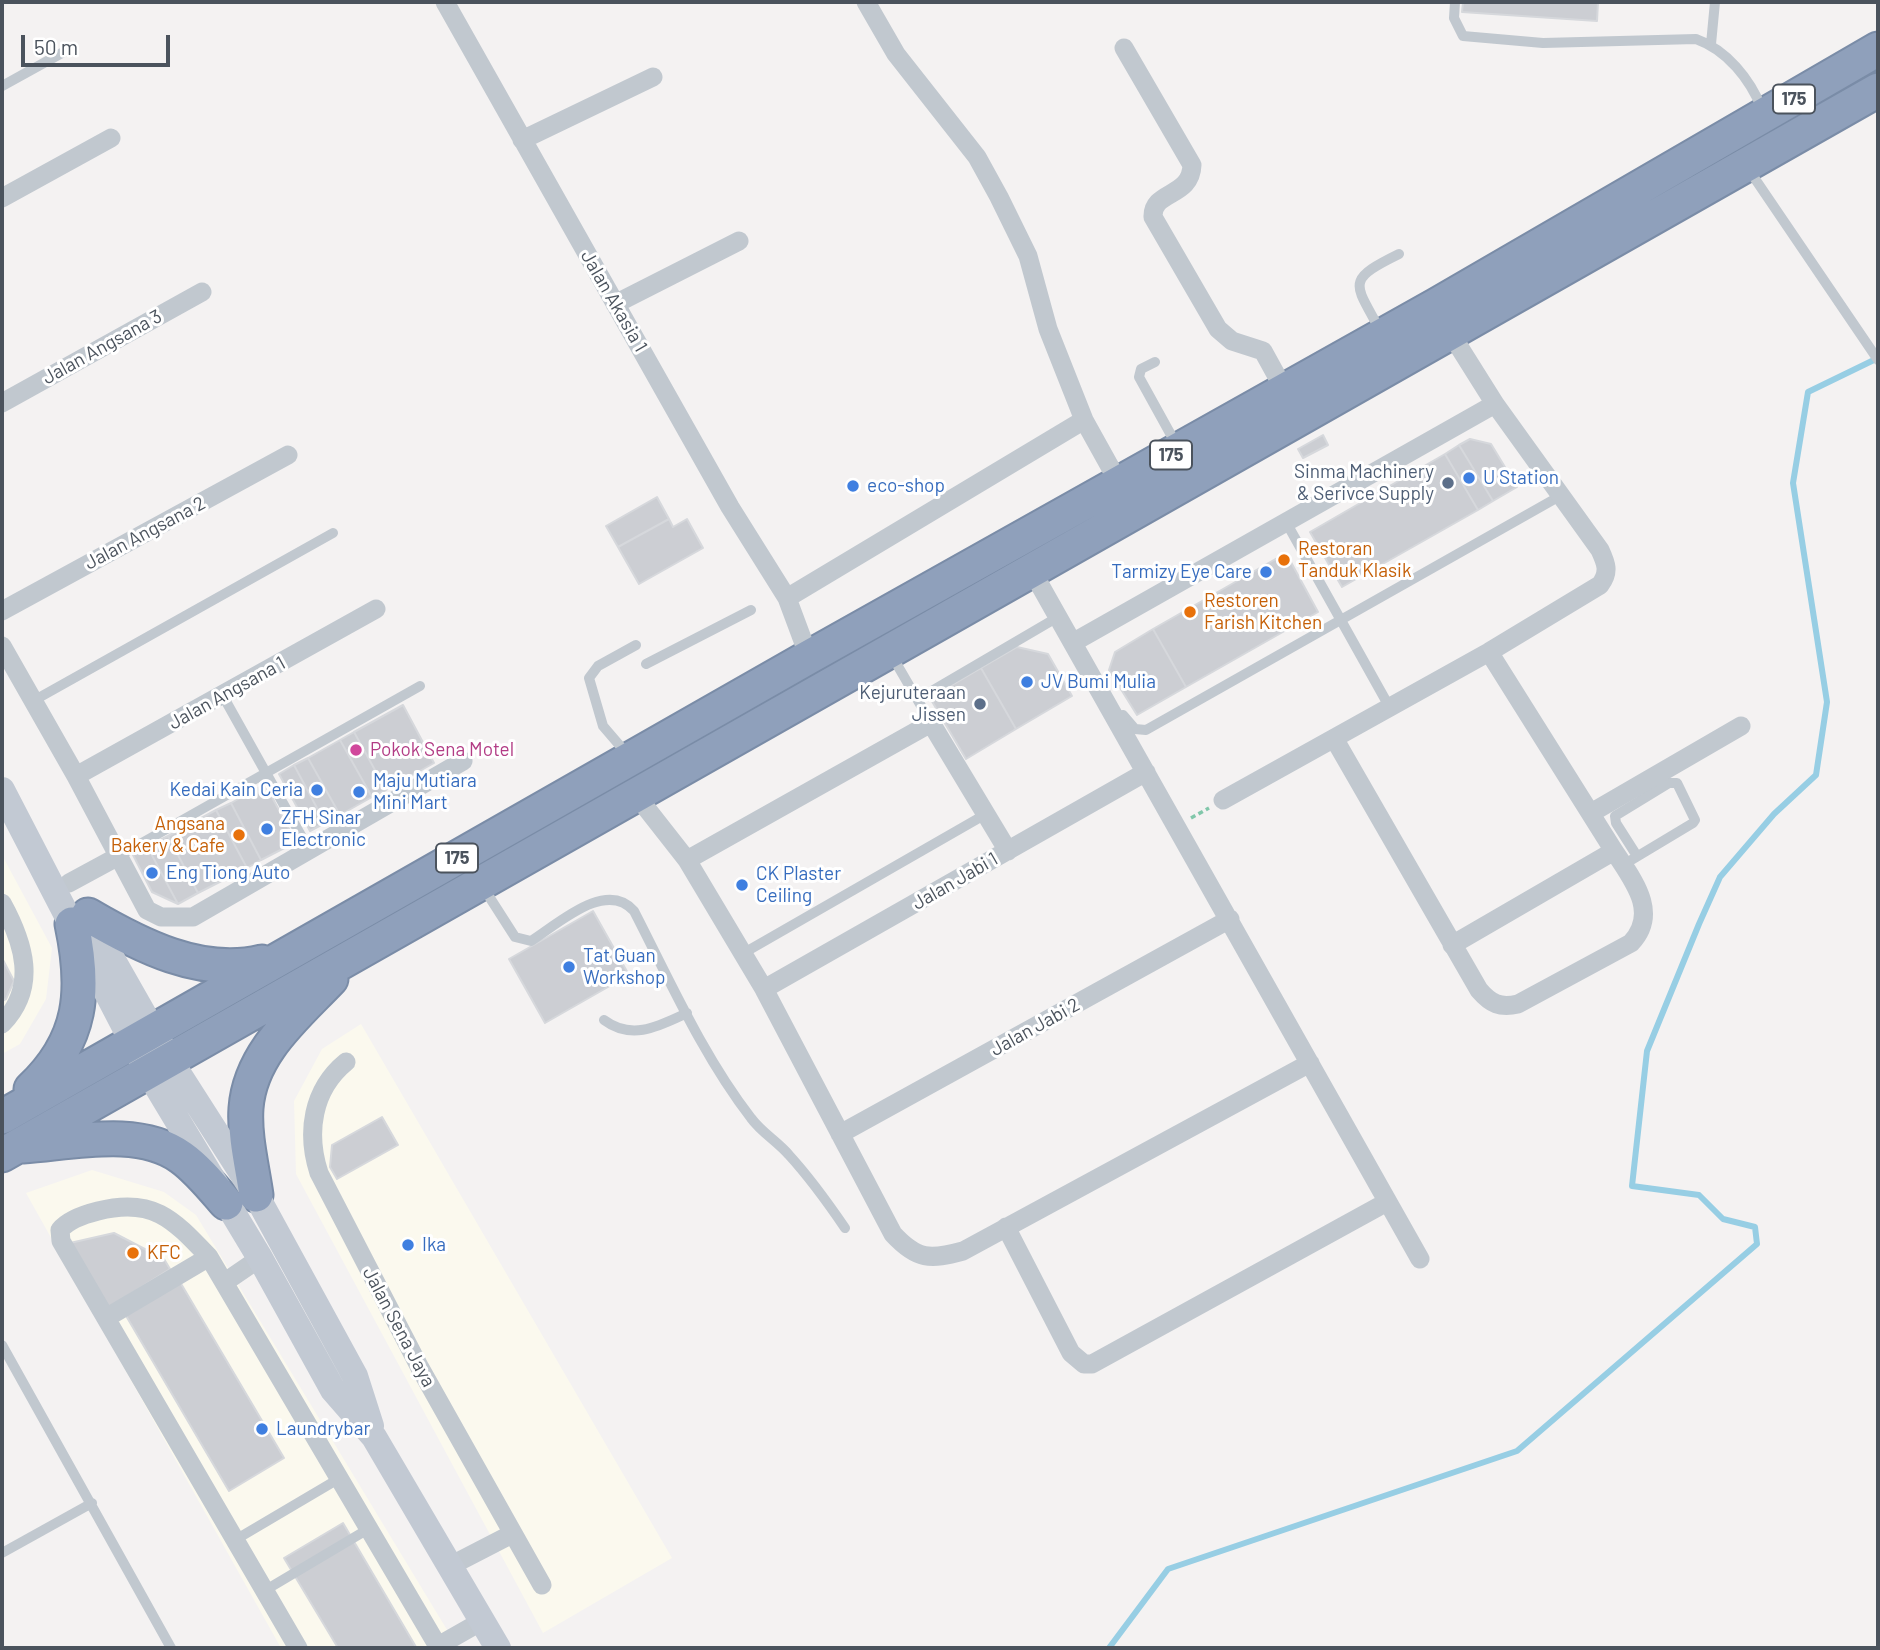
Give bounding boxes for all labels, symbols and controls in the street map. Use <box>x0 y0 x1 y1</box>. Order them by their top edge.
scale bar <box>24 21 173 65</box>
text: 50 m <box>34 34 78 59</box>
road number: 175 <box>1773 84 1815 114</box>
street label: Jalan Akasia 1 <box>576 246 652 356</box>
street label: Jalan Angsana 3 <box>38 305 166 389</box>
road number: 175 <box>1150 440 1192 470</box>
place label: Sinma Machinery & Serivce Supply <box>1294 461 1434 505</box>
place label: U Station <box>1483 467 1559 489</box>
marker: U Station <box>1461 470 1477 486</box>
place label: eco-shop <box>867 475 945 497</box>
marker: Sinma Machinery & Serivce Supply <box>1440 475 1456 491</box>
marker: eco-shop <box>845 478 861 494</box>
street label: Jalan Angsana 2 <box>81 492 209 574</box>
place label: Restoran Tanduk Klasik <box>1298 538 1411 582</box>
marker: Restoran Tanduk Klasik <box>1276 552 1292 568</box>
place label: Tarmizy Eye Care <box>1111 561 1252 583</box>
marker: Tarmizy Eye Care <box>1258 564 1274 580</box>
place label: Restoren Farish Kitchen <box>1204 590 1322 634</box>
marker: Restoren Farish Kitchen <box>1182 604 1198 620</box>
street label: Jalan Angsana 1 <box>165 652 289 734</box>
place label: JV Bumi Mulia <box>1041 671 1156 693</box>
marker: JV Bumi Mulia <box>1019 674 1035 690</box>
place label: Kejuruteraan Jissen <box>859 682 966 726</box>
marker: Kejuruteraan Jissen <box>972 696 988 712</box>
place label: Pokok Sena Motel <box>370 739 514 761</box>
marker: Pokok Sena Motel <box>348 742 364 758</box>
place label: Maju Mutiara Mini Mart <box>373 770 477 814</box>
place label: Kedai Kain Ceria <box>170 779 303 801</box>
marker: Kedai Kain Ceria <box>309 782 325 798</box>
marker: Maju Mutiara Mini Mart <box>351 784 367 800</box>
place label: ZFH Sinar Electronic <box>281 807 366 851</box>
place label: Angsana Bakery & Cafe <box>111 813 225 857</box>
marker: ZFH Sinar Electronic <box>259 821 275 837</box>
marker: Angsana Bakery & Cafe <box>231 827 247 843</box>
road number: 175 <box>436 844 478 872</box>
street label: Jalan Jabi 1 <box>908 847 1002 915</box>
place label: Eng Tiong Auto <box>166 862 290 884</box>
place label: CK Plaster Ceiling <box>756 863 841 907</box>
marker: Eng Tiong Auto <box>144 865 160 881</box>
marker: CK Plaster Ceiling <box>734 877 750 893</box>
place label: Tat Guan Workshop <box>583 945 666 989</box>
marker: Tat Guan Workshop <box>561 959 577 975</box>
street label: Jalan Jabi 2 <box>986 993 1084 1061</box>
place label: Ika <box>422 1234 446 1256</box>
marker: Ika <box>400 1237 416 1253</box>
place label: KFC <box>147 1242 181 1264</box>
marker: KFC <box>125 1245 141 1261</box>
street label: Jalan Sena Jaya <box>358 1263 440 1391</box>
place label: Laundrybar <box>276 1418 370 1440</box>
marker: Laundrybar <box>254 1421 270 1437</box>

